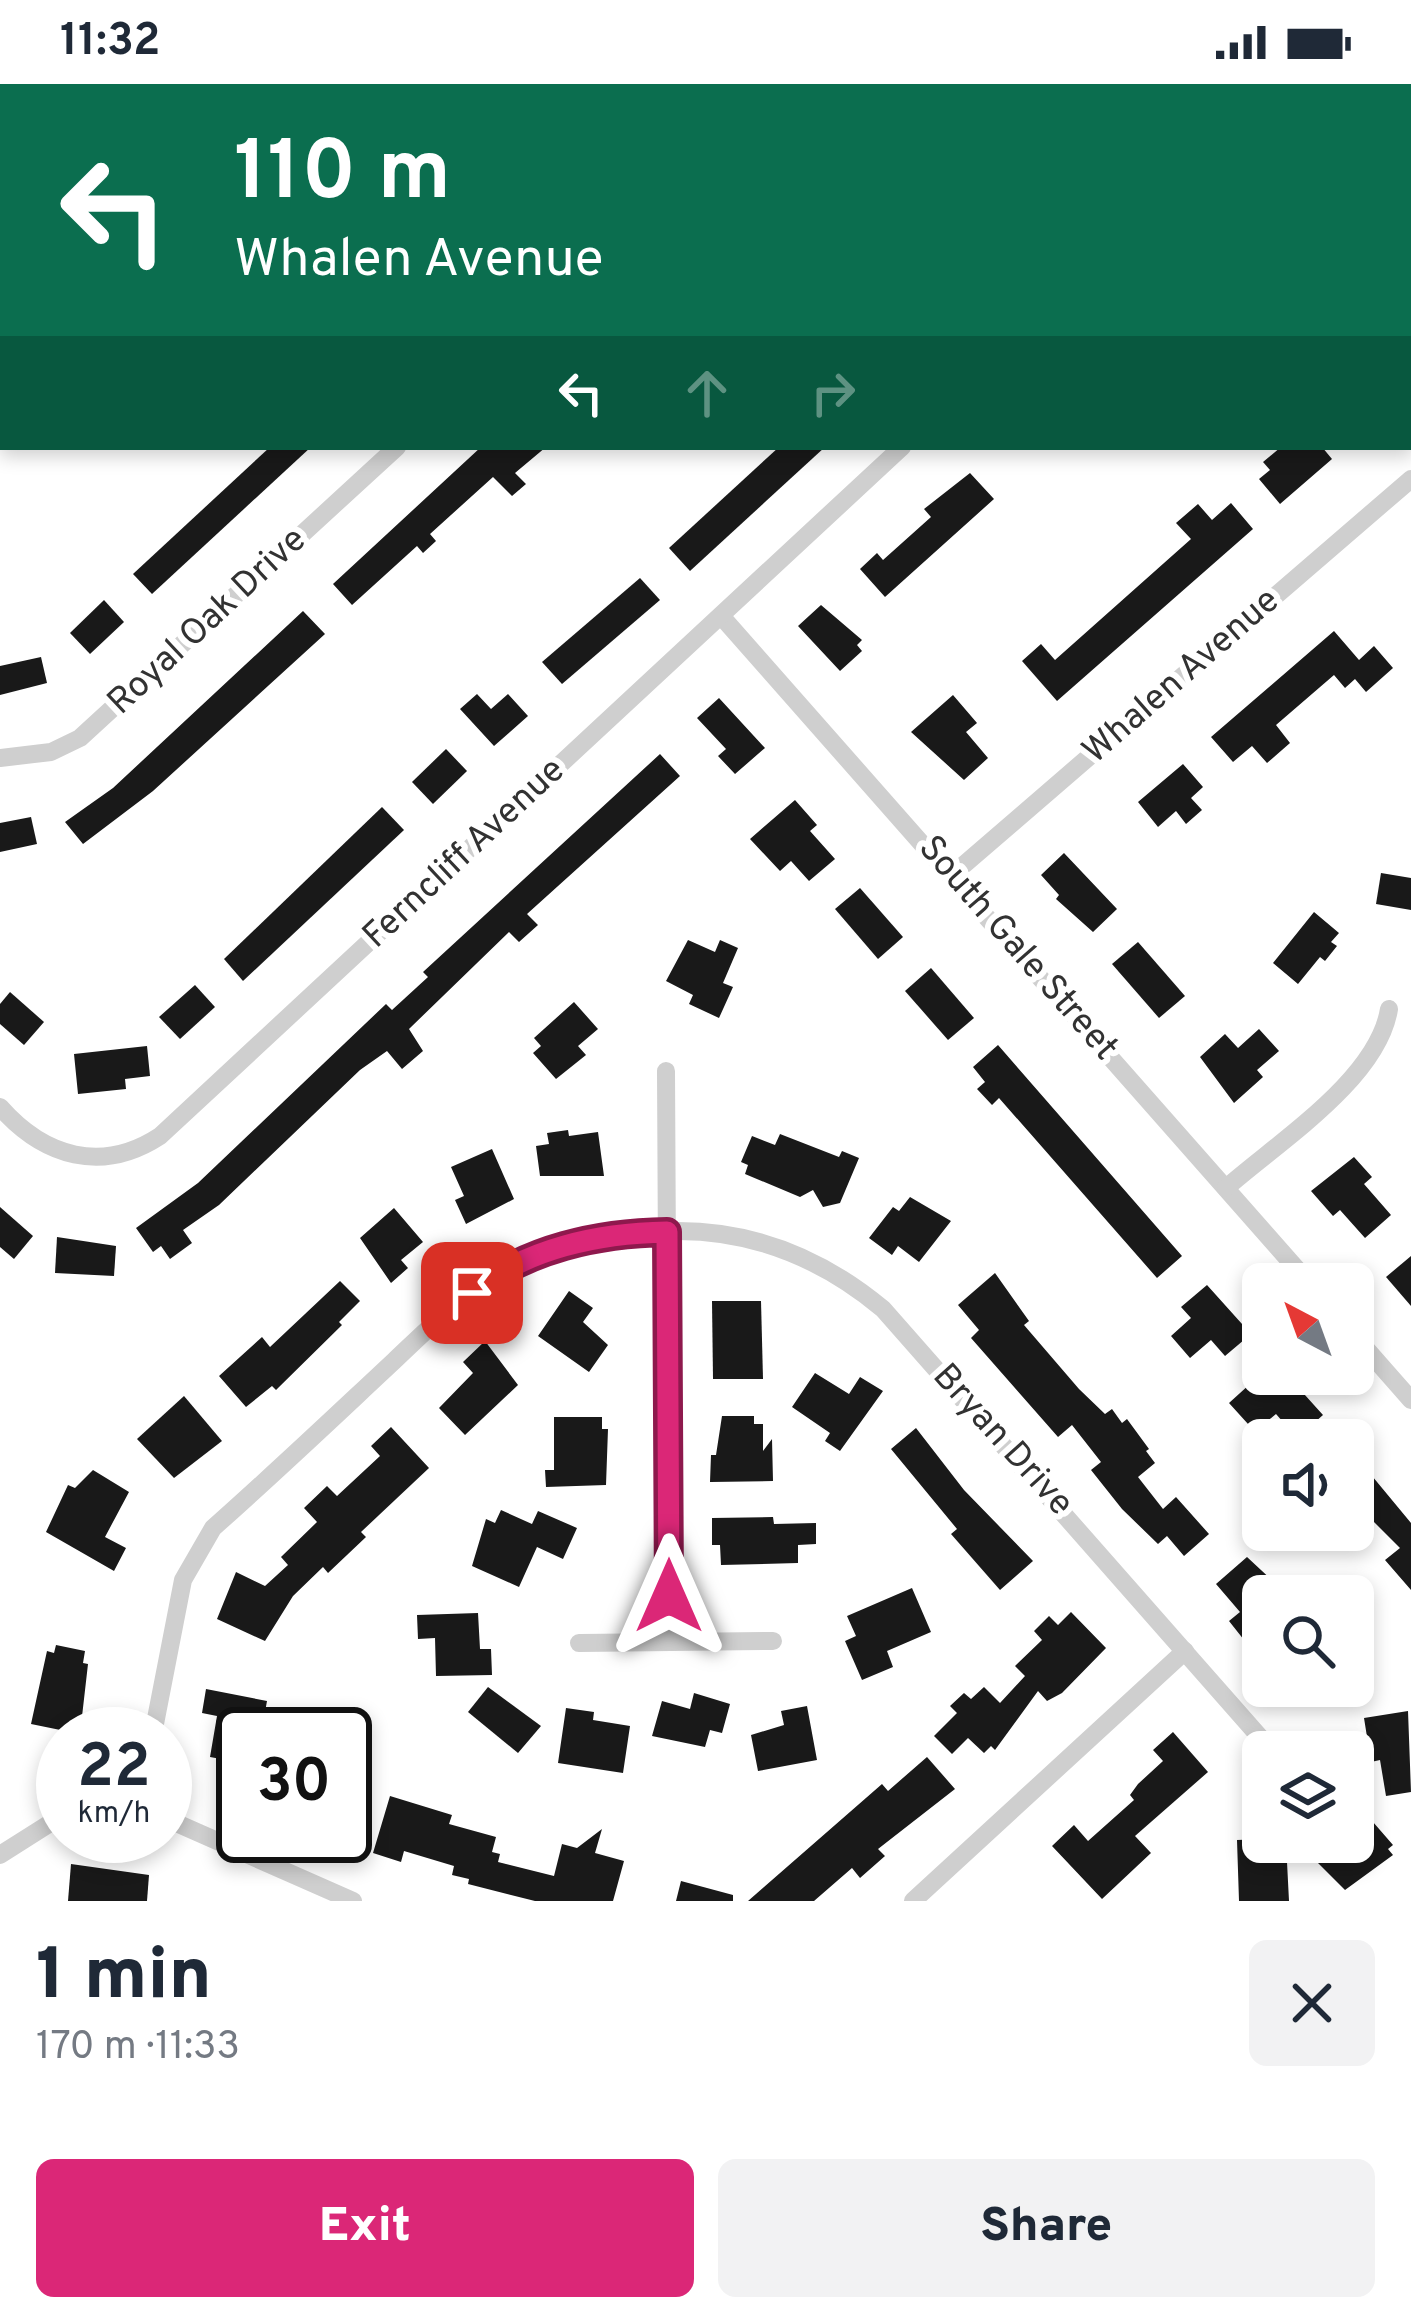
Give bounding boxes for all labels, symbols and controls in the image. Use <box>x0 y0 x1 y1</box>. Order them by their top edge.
text: 11:32 <box>60 14 161 71</box>
text: 110 m <box>234 123 451 229</box>
icon: left <box>36 132 192 288</box>
text: Whalen Avenue <box>234 227 604 296</box>
icon: left <box>548 360 614 426</box>
icon: ahead <box>674 360 740 426</box>
icon: right <box>800 360 866 426</box>
street label: Royal Oak Drive <box>99 518 317 726</box>
street label: Whalen Avenue <box>1074 579 1290 775</box>
street label: Ferncliff Avenue <box>354 749 576 959</box>
street label: South Gale Street <box>907 827 1127 1071</box>
pin <box>421 1242 523 1344</box>
icon: arrive <box>439 1260 505 1326</box>
north arrow <box>1242 1263 1374 1395</box>
map controls <box>1242 1263 1374 1863</box>
street label: Bryan Drive <box>921 1355 1083 1527</box>
button: sound <box>1242 1419 1374 1551</box>
position arrow <box>606 1533 732 1659</box>
button: search <box>1242 1575 1374 1707</box>
speed limit sign: 30 <box>216 1707 372 1863</box>
button: layers <box>1242 1731 1374 1863</box>
text: 22 <box>77 1732 151 1808</box>
text: km/h <box>78 1796 150 1833</box>
text: 1 min <box>36 1933 212 2025</box>
button: close <box>1249 1940 1375 2066</box>
text: 170 m · 11:33 <box>36 2024 240 2073</box>
button: Exit <box>36 2159 694 2297</box>
button: Share <box>718 2159 1375 2297</box>

